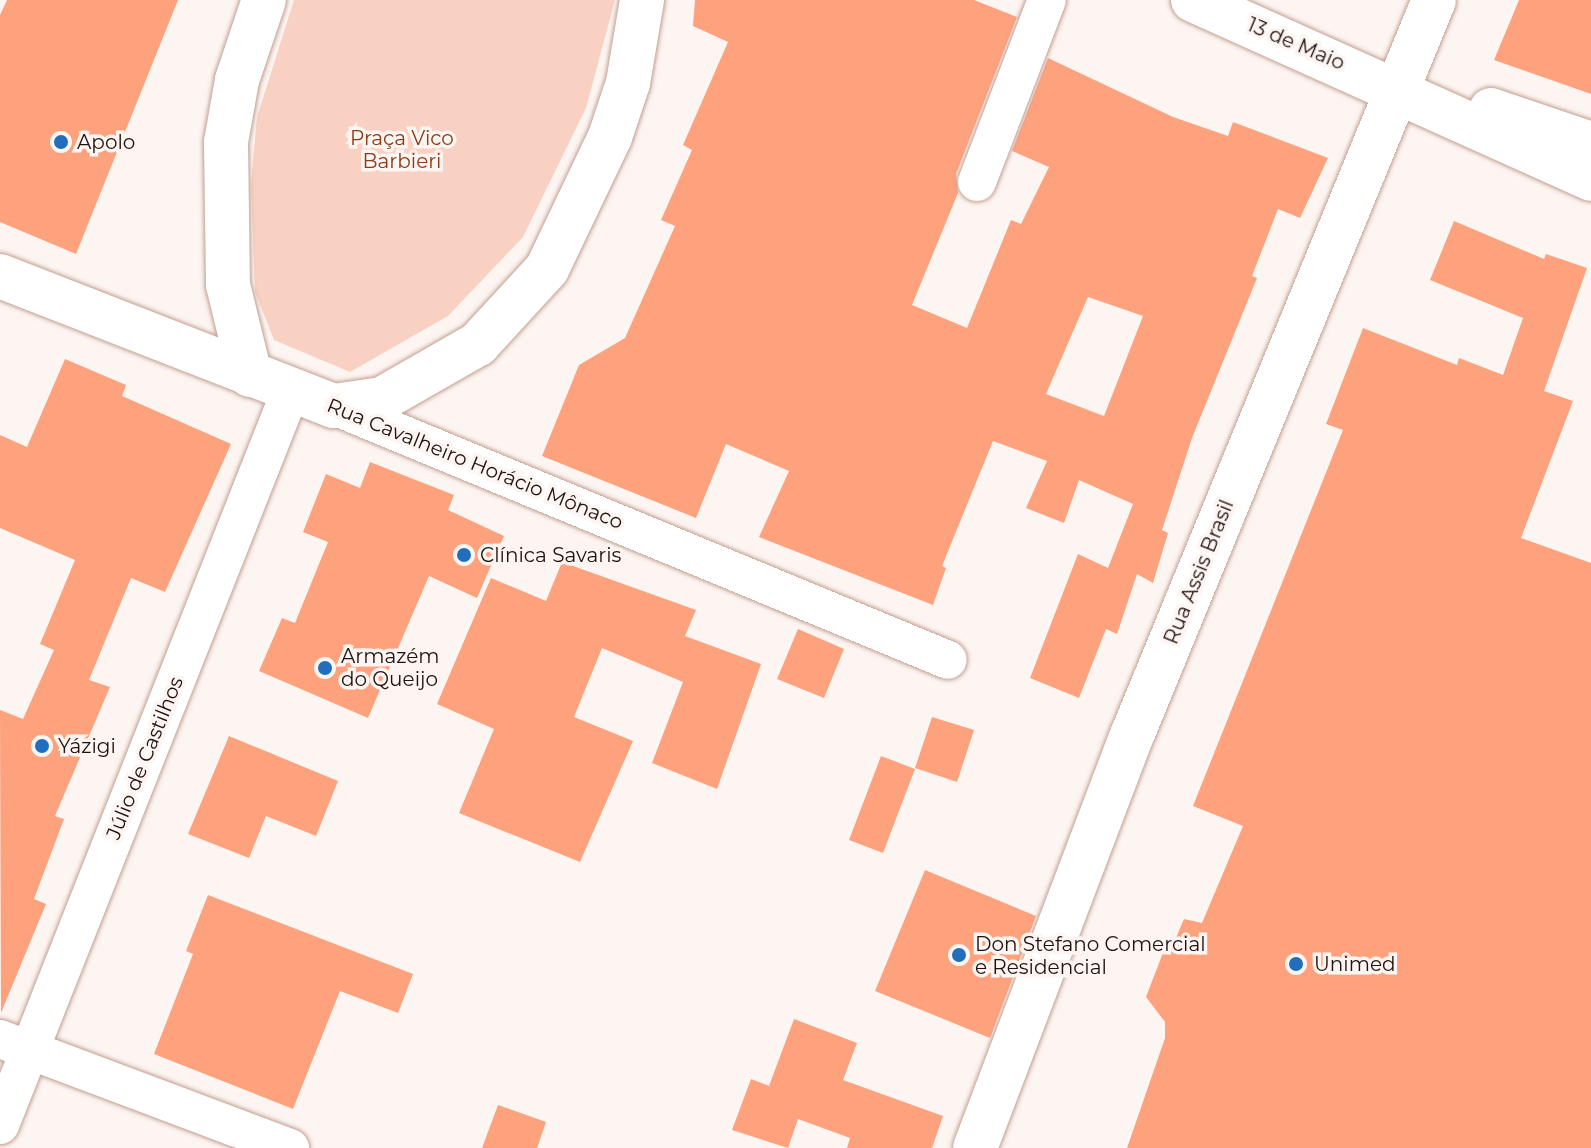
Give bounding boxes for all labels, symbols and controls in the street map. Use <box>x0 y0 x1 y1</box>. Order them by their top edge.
street label: 13 de Maio <box>1244 13 1348 75</box>
park label: Praça Vico Barbieri <box>350 126 454 173</box>
place label: Apolo <box>77 130 135 154</box>
marker: Apolo <box>52 133 70 151</box>
street label: Rua Cavalheiro Horácio Mônaco <box>323 393 627 535</box>
street label: Rua Assis Brasil <box>1159 496 1239 648</box>
place label: Clínica Savaris <box>480 543 621 567</box>
marker: Clínica Savaris <box>455 546 473 564</box>
place label: Armazém do Queijo <box>341 644 440 691</box>
marker: Armazém do Queijo <box>316 659 334 677</box>
street label: Júlio de Castilhos <box>101 673 189 843</box>
place label: Yázigi <box>58 734 116 758</box>
marker: Yázigi <box>33 737 51 755</box>
place label: Don Stefano Comercial e Residencial <box>975 932 1206 979</box>
marker: Don Stefano Comercial e Residencial <box>950 946 968 964</box>
place label: Unimed <box>1314 952 1396 976</box>
marker: Unimed <box>1285 953 1307 975</box>

